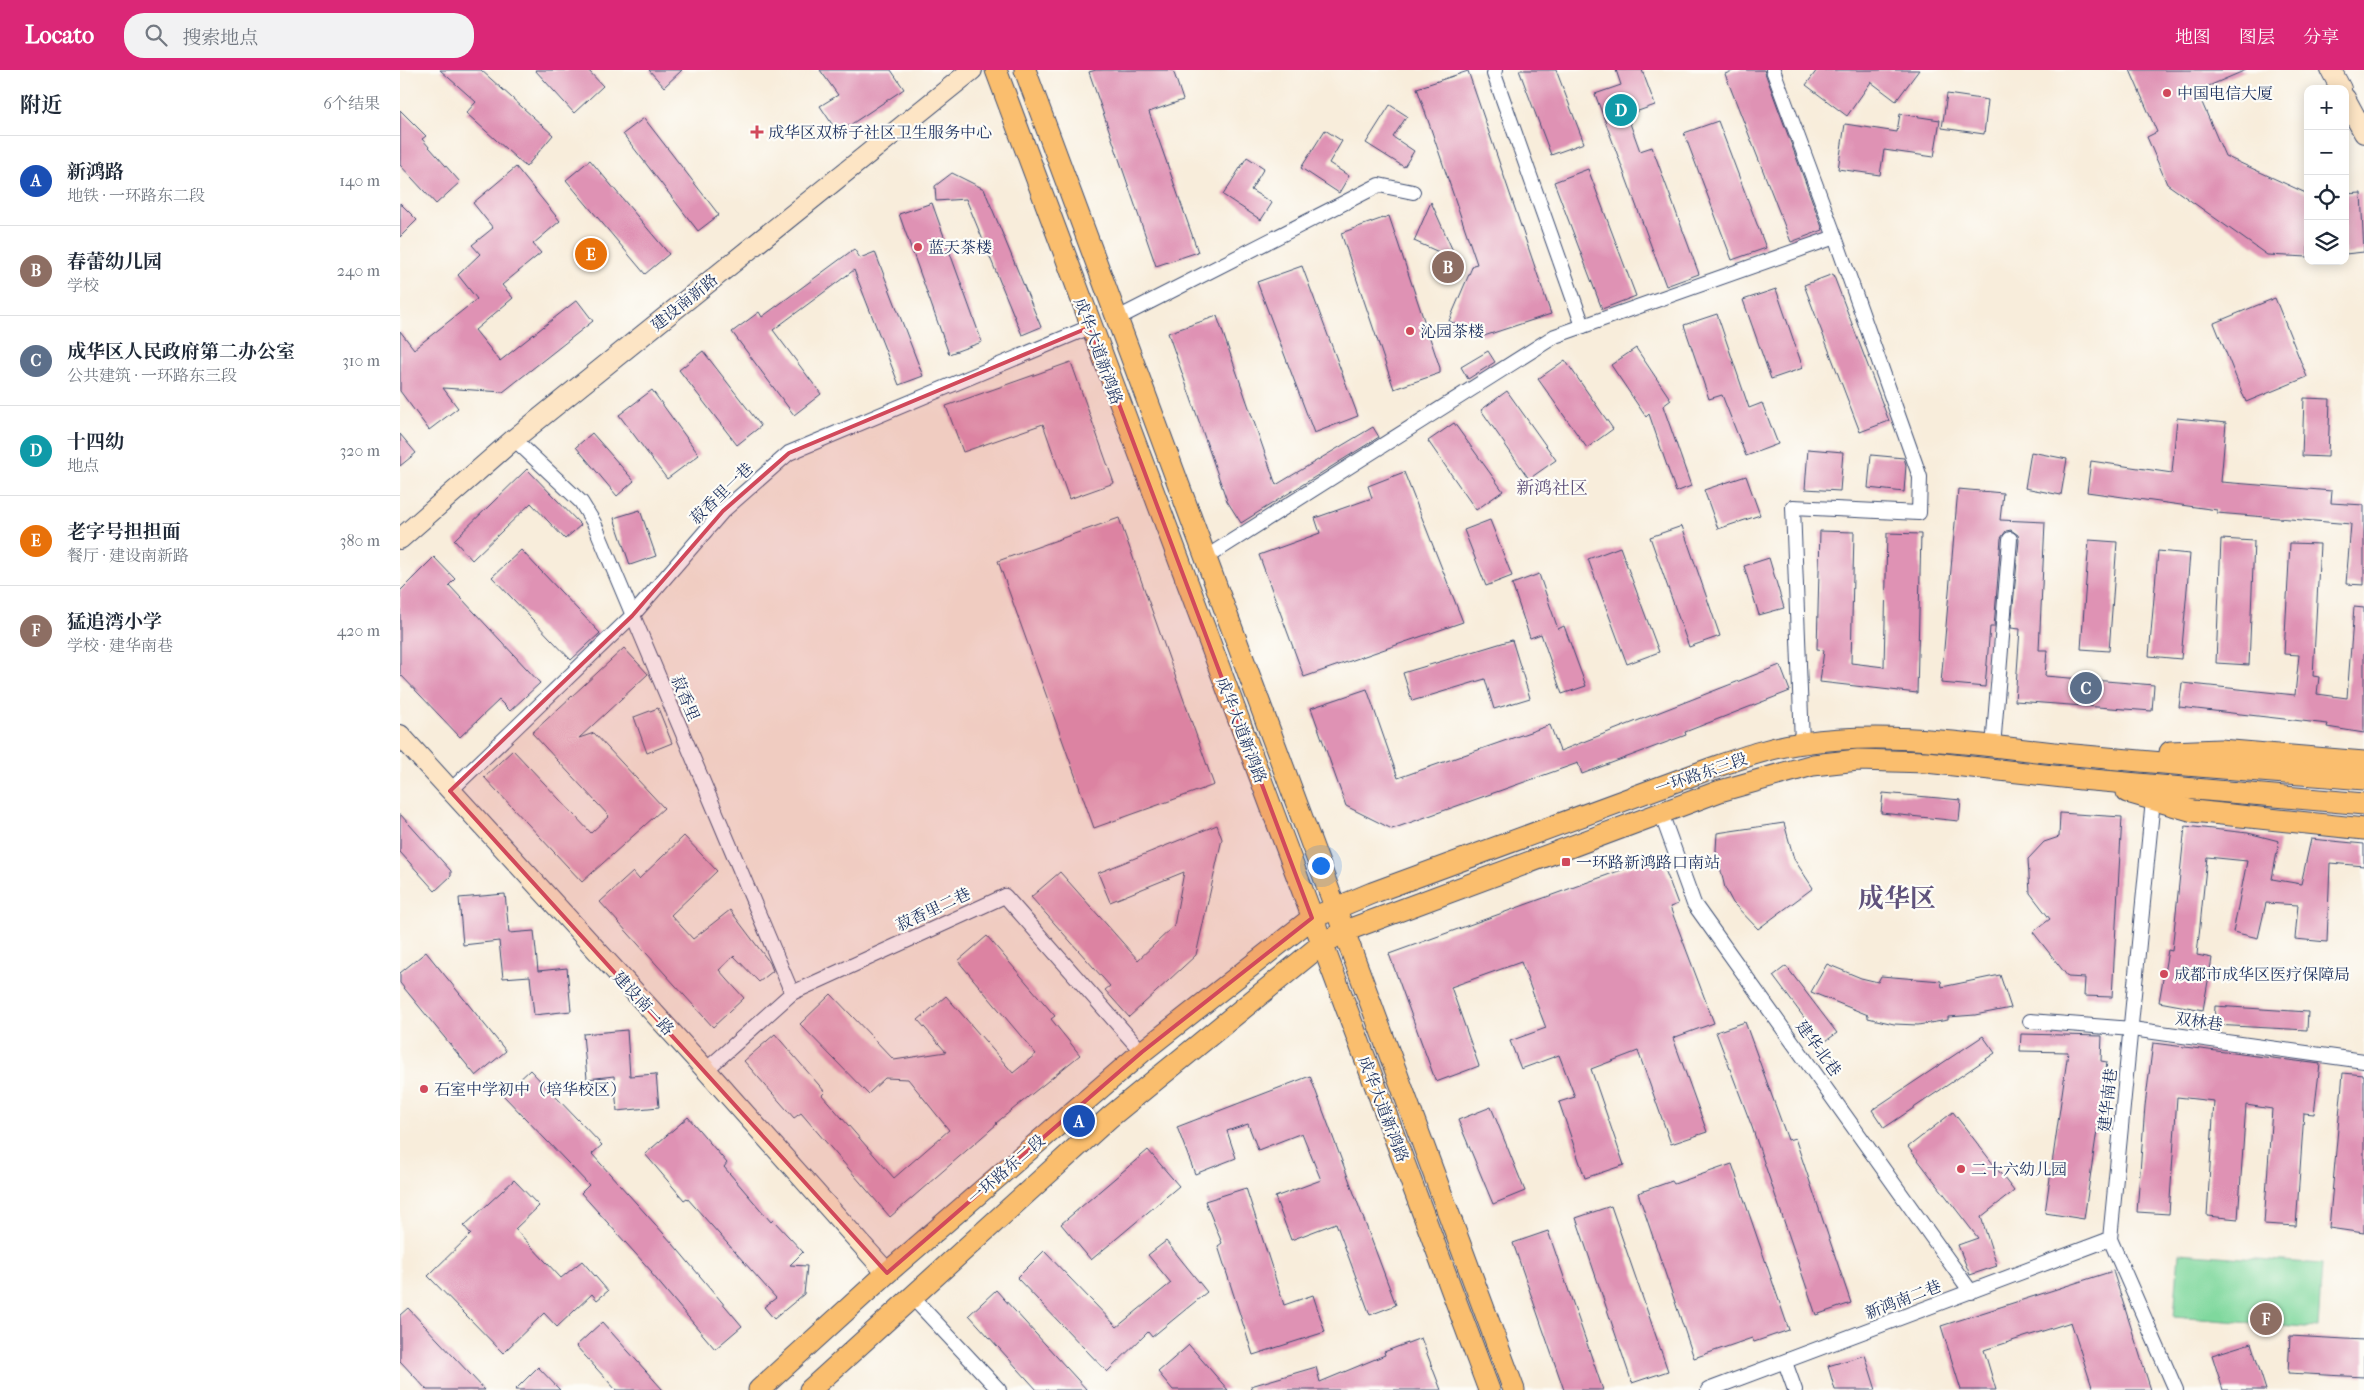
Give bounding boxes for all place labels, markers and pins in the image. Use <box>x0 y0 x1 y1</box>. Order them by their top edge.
place label: 中国电信大厦 <box>2177 84 2273 103</box>
marker: 中国电信大厦 <box>2161 87 2173 99</box>
pin: D <box>1605 91 1637 129</box>
place label: 成华区双桥子社区卫生服务中心 <box>768 123 992 142</box>
marker: 成华区双桥子社区卫生服务中心 <box>750 125 764 139</box>
pin: E <box>575 235 607 273</box>
place label: 蓝天茶楼 <box>928 238 992 257</box>
marker: 蓝天茶楼 <box>912 241 924 253</box>
pin: B <box>1432 248 1464 286</box>
place label: 沁园茶楼 <box>1420 322 1484 341</box>
marker: 沁园茶楼 <box>1404 325 1416 337</box>
pin: C <box>2070 669 2102 707</box>
place label: 一环路新鸿路口南站 <box>1576 853 1720 872</box>
marker: 一环路新鸿路口南站 <box>1560 856 1572 868</box>
place label: 成都市成华区医疗保障局 <box>2174 965 2350 984</box>
marker: 成都市成华区医疗保障局 <box>2158 968 2170 980</box>
place label: 石室中学初中（培华校区） <box>434 1080 626 1099</box>
marker: 石室中学初中（培华校区） <box>418 1083 430 1095</box>
pin: A <box>1063 1102 1095 1140</box>
place label: 二十六幼儿园 <box>1971 1160 2067 1179</box>
marker: 二十六幼儿园 <box>1955 1163 1967 1175</box>
pin: F <box>2250 1300 2282 1338</box>

